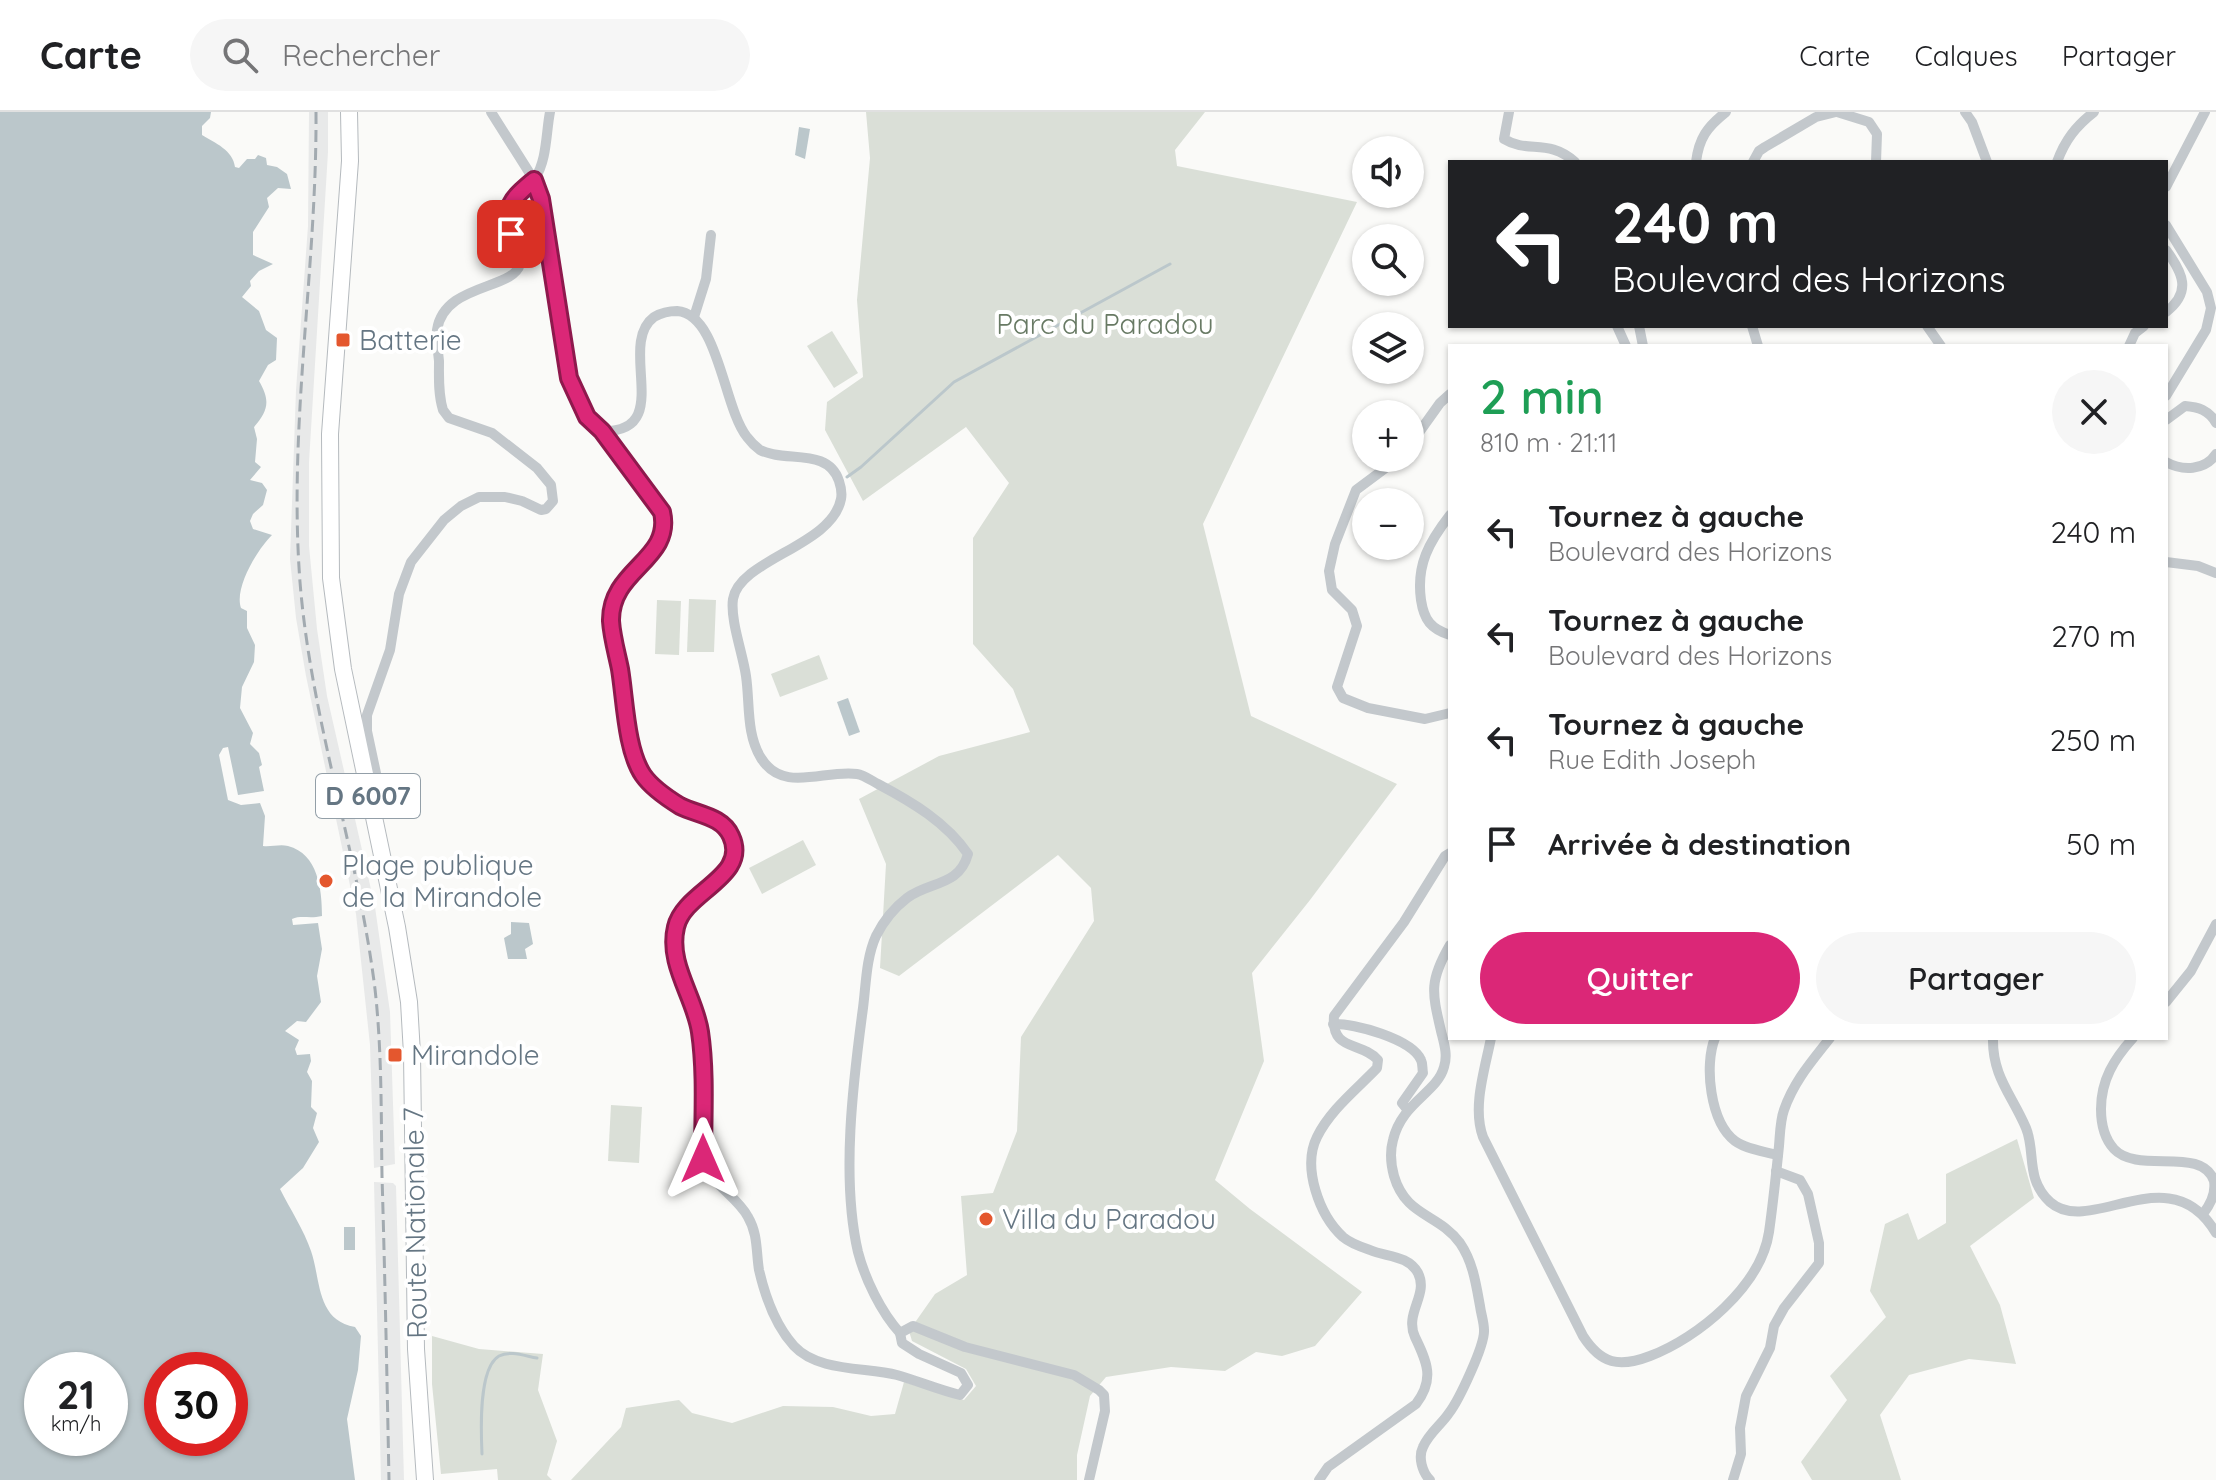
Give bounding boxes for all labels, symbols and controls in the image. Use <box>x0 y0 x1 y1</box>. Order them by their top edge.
search box <box>190 19 750 91</box>
text: Carte <box>40 31 142 79</box>
icon: search <box>218 33 262 77</box>
text: Rechercher <box>282 36 440 74</box>
text: Carte <box>1799 38 1870 73</box>
text: Calques <box>1914 38 2018 73</box>
text: Partager <box>2062 38 2176 73</box>
map controls <box>1352 136 1424 560</box>
button: sound <box>1352 136 1424 208</box>
text: 240 m <box>1612 187 1779 257</box>
icon: left <box>1480 192 1584 296</box>
pin <box>477 200 545 268</box>
icon: arrive <box>489 212 533 256</box>
button: search <box>1352 224 1424 296</box>
text: Boulevard des Horizons <box>1612 256 2006 301</box>
park label: Parc du Paradou <box>996 306 1214 341</box>
button: layers <box>1352 312 1424 384</box>
place label: Batterie <box>359 322 461 357</box>
marker: Batterie <box>334 331 352 349</box>
text: 2 min <box>1480 366 1604 426</box>
button: close <box>2052 370 2136 454</box>
button: + <box>1352 400 1424 472</box>
text: 810 m · 21:11 <box>1480 426 1617 459</box>
button: − <box>1352 488 1424 560</box>
text: Tournez à gauche <box>1548 497 1804 535</box>
icon: left <box>1480 510 1524 554</box>
text: 240 m <box>2051 513 2136 551</box>
text: Boulevard des Horizons <box>1548 535 1832 568</box>
text: Tournez à gauche <box>1548 601 1804 639</box>
icon: left <box>1480 614 1524 658</box>
text: 270 m <box>2051 617 2136 655</box>
text: Boulevard des Horizons <box>1548 639 1832 672</box>
text: Tournez à gauche <box>1548 705 1804 743</box>
icon: left <box>1480 718 1524 762</box>
text: 250 m <box>2050 721 2136 759</box>
text: Rue Edith Joseph <box>1548 743 1756 776</box>
road number: D 6007 <box>316 774 420 818</box>
icon: arrive <box>1480 822 1524 866</box>
text: Arrivée à destination <box>1548 825 1851 863</box>
text: 50 m <box>2066 825 2136 863</box>
place label: Plage publique de la Mirandole <box>342 847 542 914</box>
marker: Plage publique de la Mirandole <box>317 872 335 890</box>
button: Quitter <box>1480 932 1800 1024</box>
button: Partager <box>1816 932 2136 1024</box>
place label: Mirandole <box>411 1037 540 1072</box>
marker: Mirandole <box>386 1046 404 1064</box>
street label: Route Nationale 7 <box>395 1107 434 1339</box>
position arrow <box>661 1117 745 1201</box>
place label: Villa du Paradou <box>1002 1201 1216 1236</box>
marker: Villa du Paradou <box>977 1210 995 1228</box>
speed limit sign: 30 <box>144 1352 248 1456</box>
text: 21 <box>57 1369 95 1419</box>
text: km/h <box>51 1411 101 1436</box>

